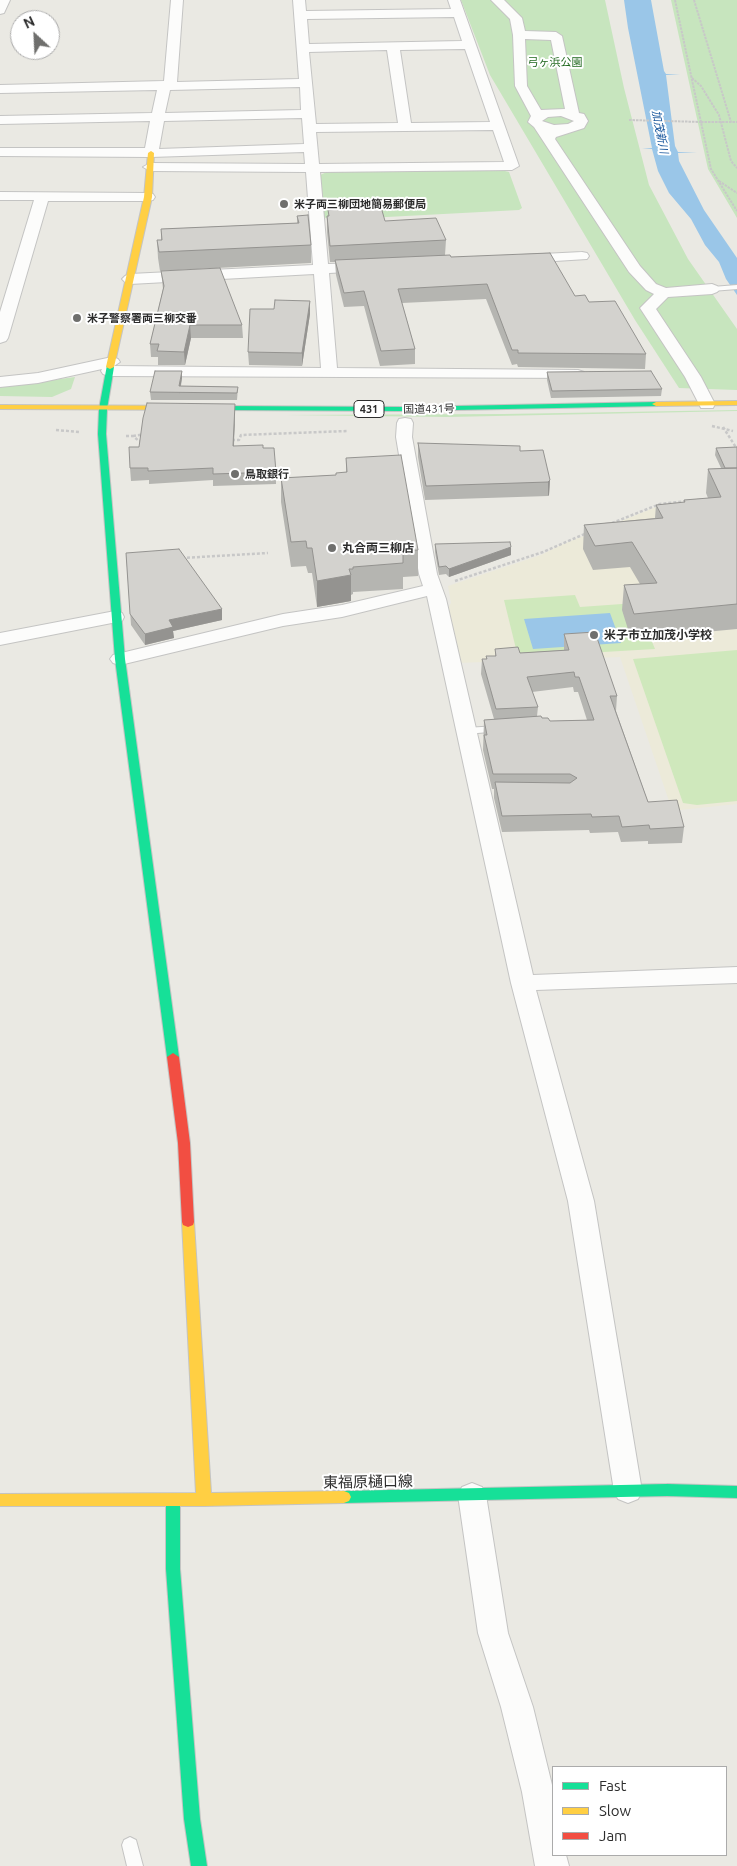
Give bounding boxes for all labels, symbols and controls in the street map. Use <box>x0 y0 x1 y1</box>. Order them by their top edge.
north arrow <box>10 10 60 60</box>
text: N <box>21 13 37 32</box>
park label: 弓ヶ浜公園 <box>528 55 582 69</box>
water label: 加茂新川 <box>649 109 671 155</box>
place label: 米子両三柳団地簡易郵便局 <box>294 197 426 211</box>
marker: 米子両三柳団地簡易郵便局 <box>278 198 290 210</box>
place label: 米子警察署両三柳交番 <box>87 311 197 325</box>
marker: 米子警察署両三柳交番 <box>71 312 83 324</box>
road number: 431 <box>354 400 384 418</box>
street label: 国道431号 <box>403 402 455 416</box>
place label: 鳥取銀行 <box>245 467 289 481</box>
marker: 鳥取銀行 <box>229 468 241 480</box>
place label: 丸合両三柳店 <box>342 541 414 555</box>
marker: 丸合両三柳店 <box>326 542 338 554</box>
place label: 米子市立加茂小学校 <box>604 628 712 642</box>
marker: 米子市立加茂小学校 <box>588 629 600 641</box>
street label: 東福原樋口線 <box>323 1472 413 1492</box>
legend <box>552 1766 727 1856</box>
text: Fast <box>599 1777 626 1794</box>
text: Slow <box>599 1802 631 1819</box>
text: Jam <box>599 1827 627 1844</box>

